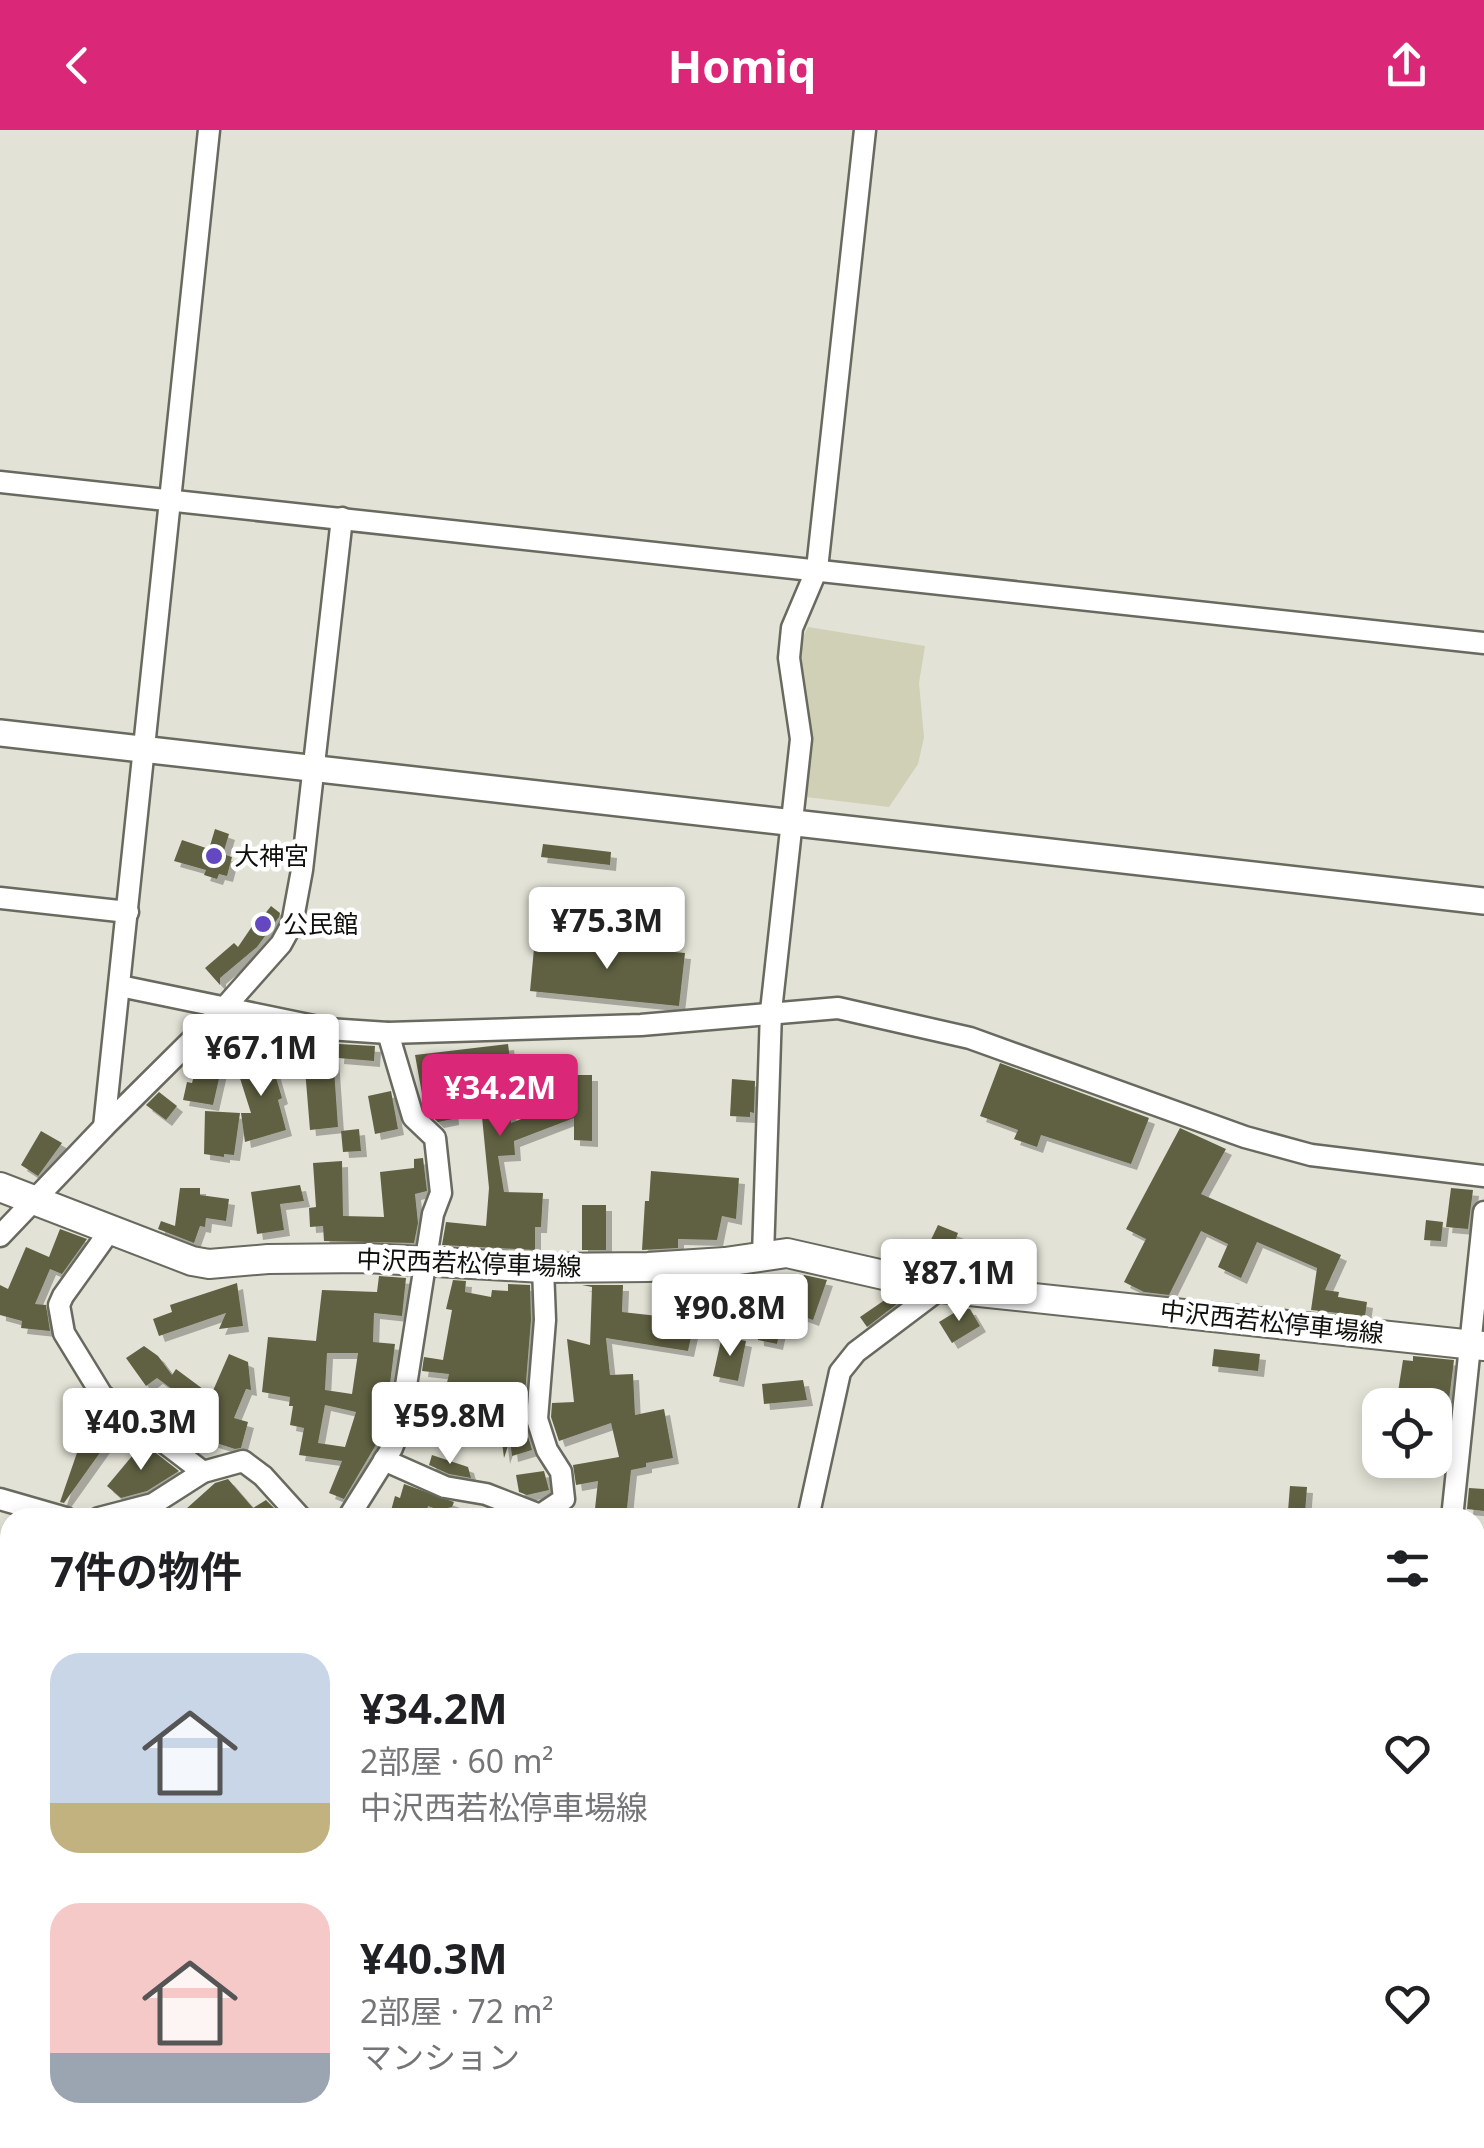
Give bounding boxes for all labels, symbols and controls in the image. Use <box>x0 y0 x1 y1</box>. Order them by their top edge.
text: Homiq <box>668 35 816 96</box>
icon: back <box>50 38 105 93</box>
icon: share <box>1379 38 1434 93</box>
place label: 大神宮 <box>234 838 309 872</box>
marker: 大神宮 <box>203 845 225 867</box>
pin: ¥75.3M <box>526 887 688 972</box>
text: ¥75.3M <box>551 898 663 941</box>
place label: 公民館 <box>283 906 358 940</box>
marker: 公民館 <box>252 913 274 935</box>
pin: ¥67.1M <box>180 1014 342 1099</box>
text: ¥67.1M <box>205 1025 317 1068</box>
pin: ¥34.2M <box>419 1054 581 1139</box>
text: ¥34.2M <box>444 1065 556 1108</box>
pin: ¥87.1M <box>878 1239 1040 1324</box>
street label: 中沢西若松停車場線 <box>356 1241 582 1283</box>
text: ¥87.1M <box>903 1250 1015 1293</box>
pin: ¥90.8M <box>649 1274 811 1359</box>
text: ¥90.8M <box>674 1285 786 1328</box>
street label: 中沢西若松停車場線 <box>1158 1292 1386 1350</box>
pin: ¥59.8M <box>369 1382 531 1467</box>
pin: ¥40.3M <box>60 1388 222 1473</box>
map controls <box>1362 1388 1452 1478</box>
button: locate <box>1362 1388 1452 1478</box>
text: ¥59.8M <box>394 1393 506 1436</box>
text: ¥40.3M <box>85 1399 197 1442</box>
icon: filters <box>1380 1541 1435 1596</box>
text: 7件の物件 <box>50 1542 242 1599</box>
text: ¥34.2M <box>360 1679 508 1736</box>
icon: home <box>130 1693 250 1813</box>
icon: heart <box>1380 1726 1435 1781</box>
text: 2部屋 · 60 m² <box>360 1739 554 1782</box>
text: 中沢西若松停車場線 <box>360 1785 648 1828</box>
text: ¥40.3M <box>360 1929 508 1986</box>
icon: home <box>130 1943 250 2063</box>
icon: heart <box>1380 1976 1435 2031</box>
text: 2部屋 · 72 m² <box>360 1989 554 2032</box>
text: マンション <box>360 2035 520 2078</box>

